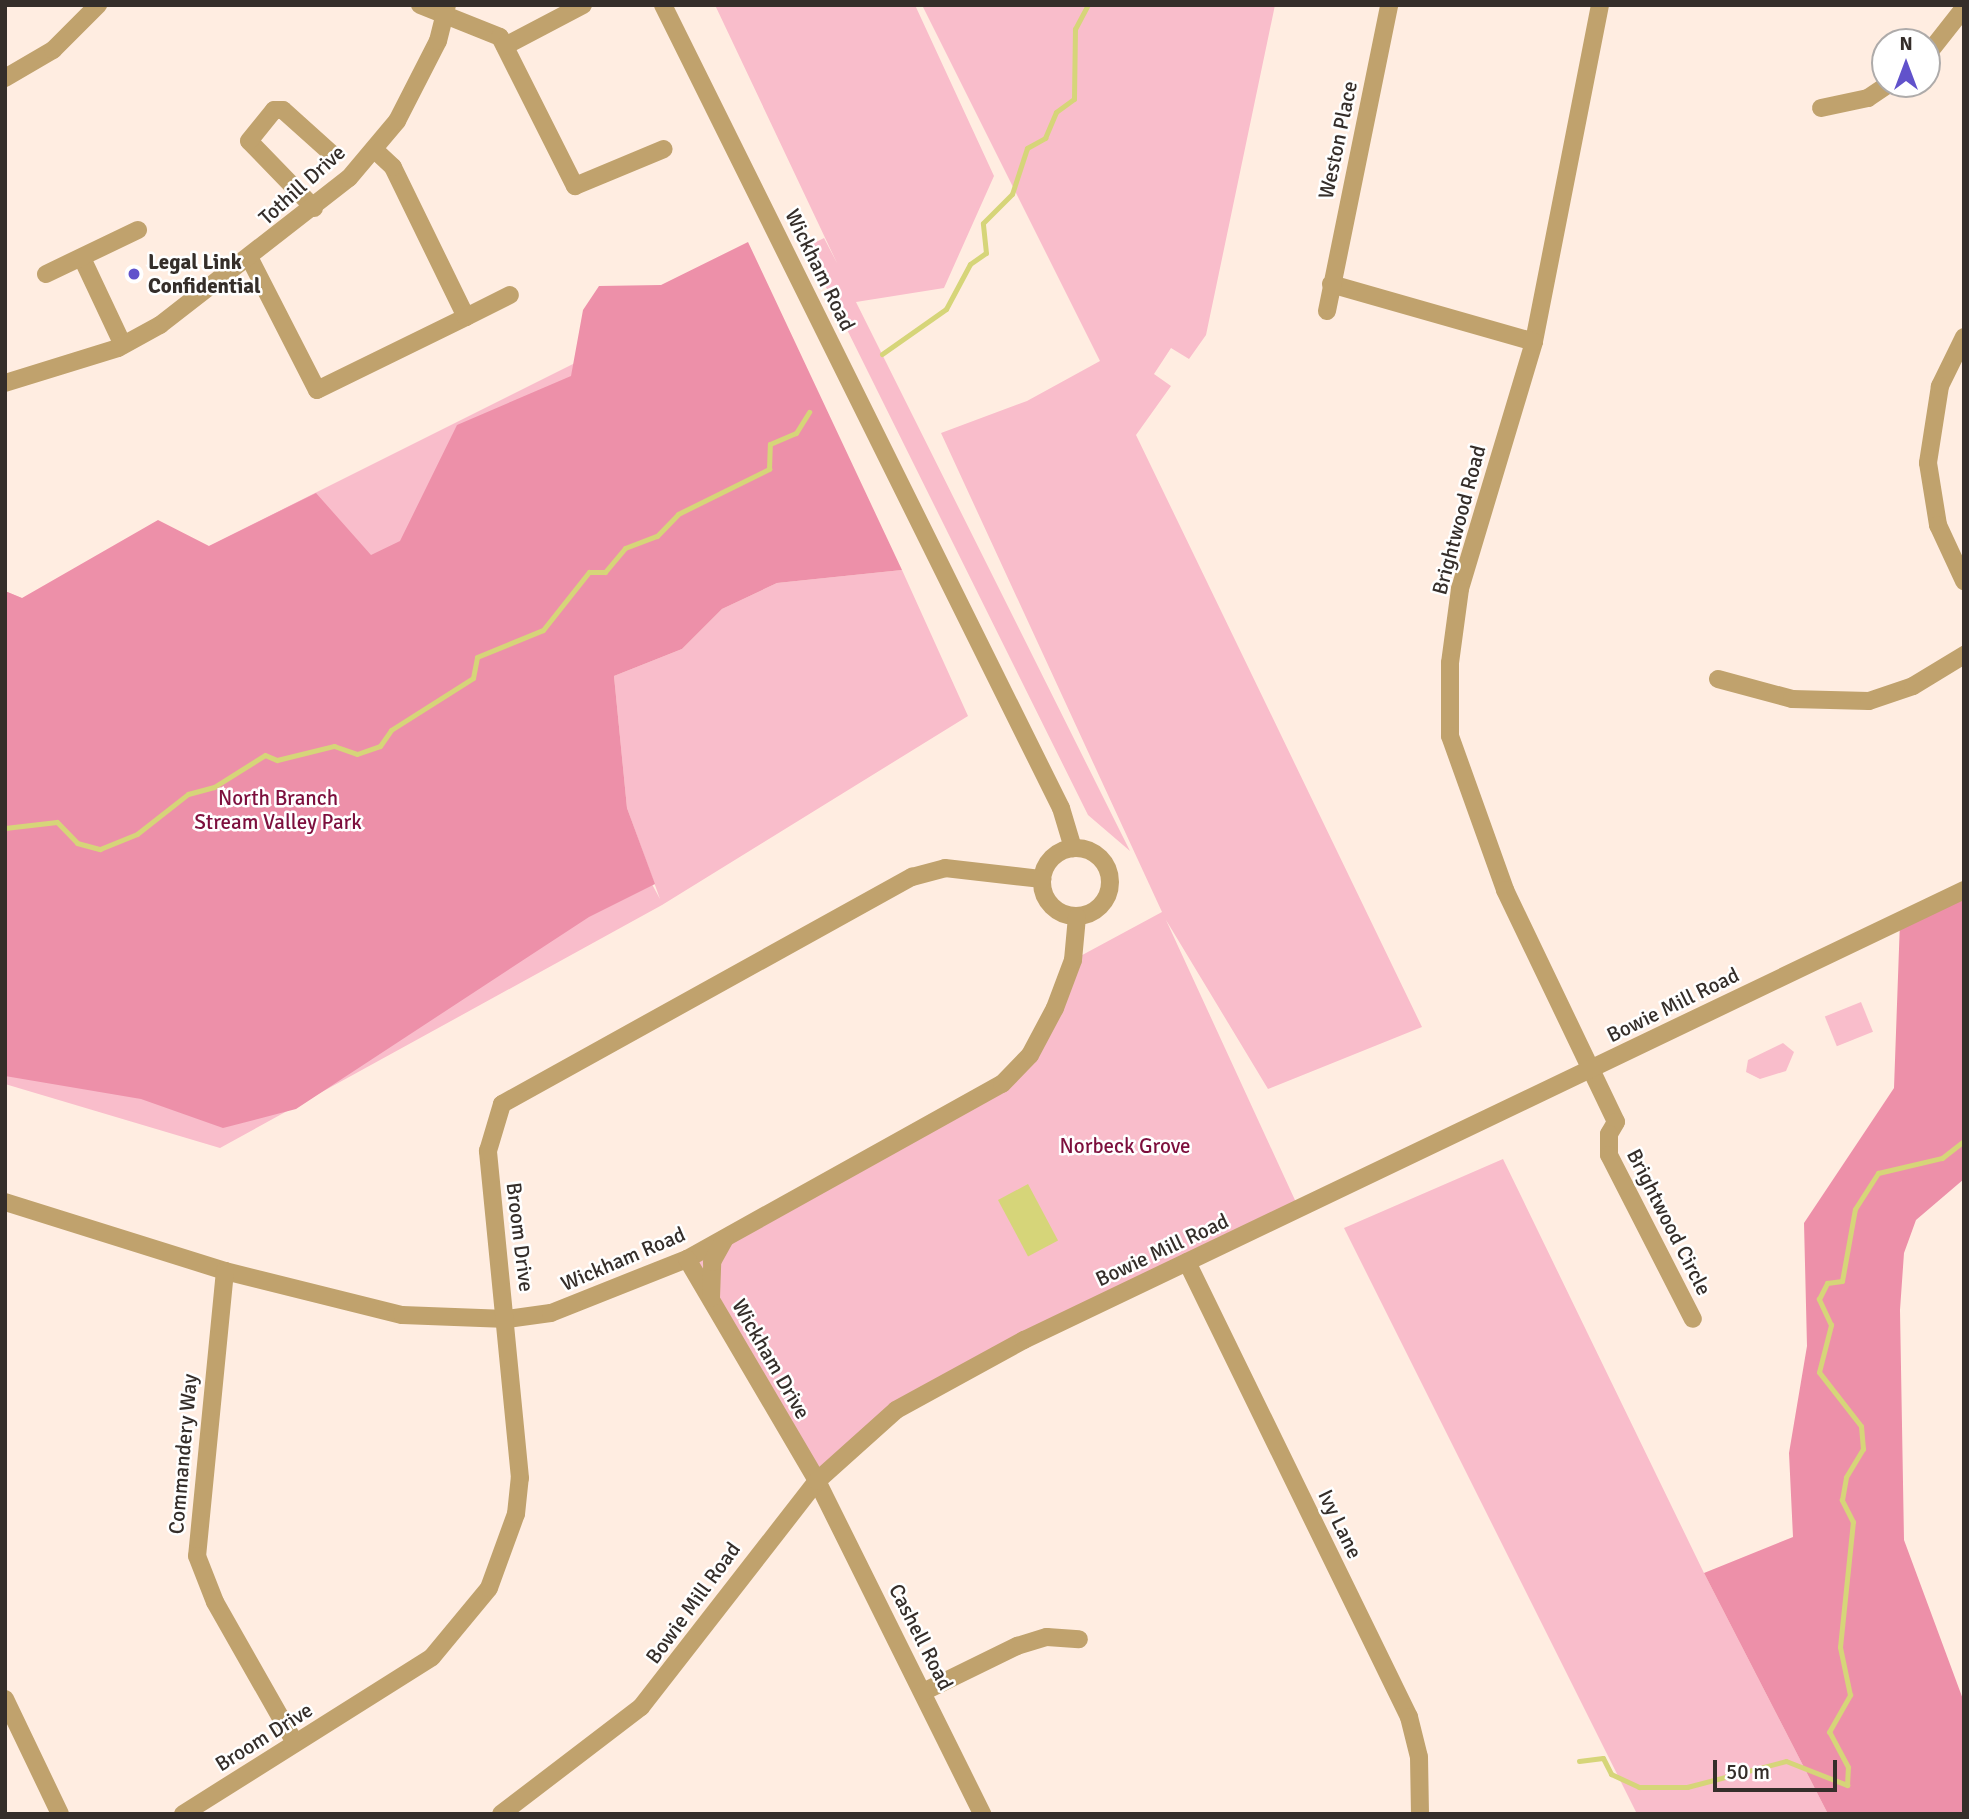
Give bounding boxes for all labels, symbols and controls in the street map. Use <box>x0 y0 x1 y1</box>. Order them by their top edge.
north arrow <box>1871 28 1941 98</box>
text: N <box>1899 32 1913 56</box>
street label: Weston Place <box>1313 79 1363 201</box>
street label: Tothill Drive <box>254 140 350 230</box>
street label: Wickham Road <box>780 205 860 335</box>
place label: Legal Link Confidential <box>148 249 261 299</box>
marker: Legal Link Confidential <box>126 266 142 282</box>
street label: Brightwood Road <box>1427 443 1491 597</box>
park label: North Branch Stream Valley Park <box>194 785 362 835</box>
street label: Bowie Mill Road <box>1603 962 1743 1048</box>
park label: Norbeck Grove <box>1060 1133 1190 1159</box>
street label: Brightwood Circle <box>1621 1145 1717 1299</box>
street label: Broom Drive <box>501 1181 539 1293</box>
street label: Bowie Mill Road <box>1091 1208 1233 1292</box>
street label: Wickham Road <box>557 1222 689 1296</box>
street label: Wickham Drive <box>726 1295 816 1423</box>
street label: Commandery Way <box>163 1373 203 1535</box>
street label: Ivy Lane <box>1313 1485 1367 1563</box>
street label: Bowie Mill Road <box>640 1537 746 1669</box>
street label: Cashell Road <box>883 1580 959 1694</box>
street label: Broom Drive <box>211 1697 317 1777</box>
scale bar <box>1717 1745 1841 1789</box>
text: 50 m <box>1726 1759 1770 1785</box>

